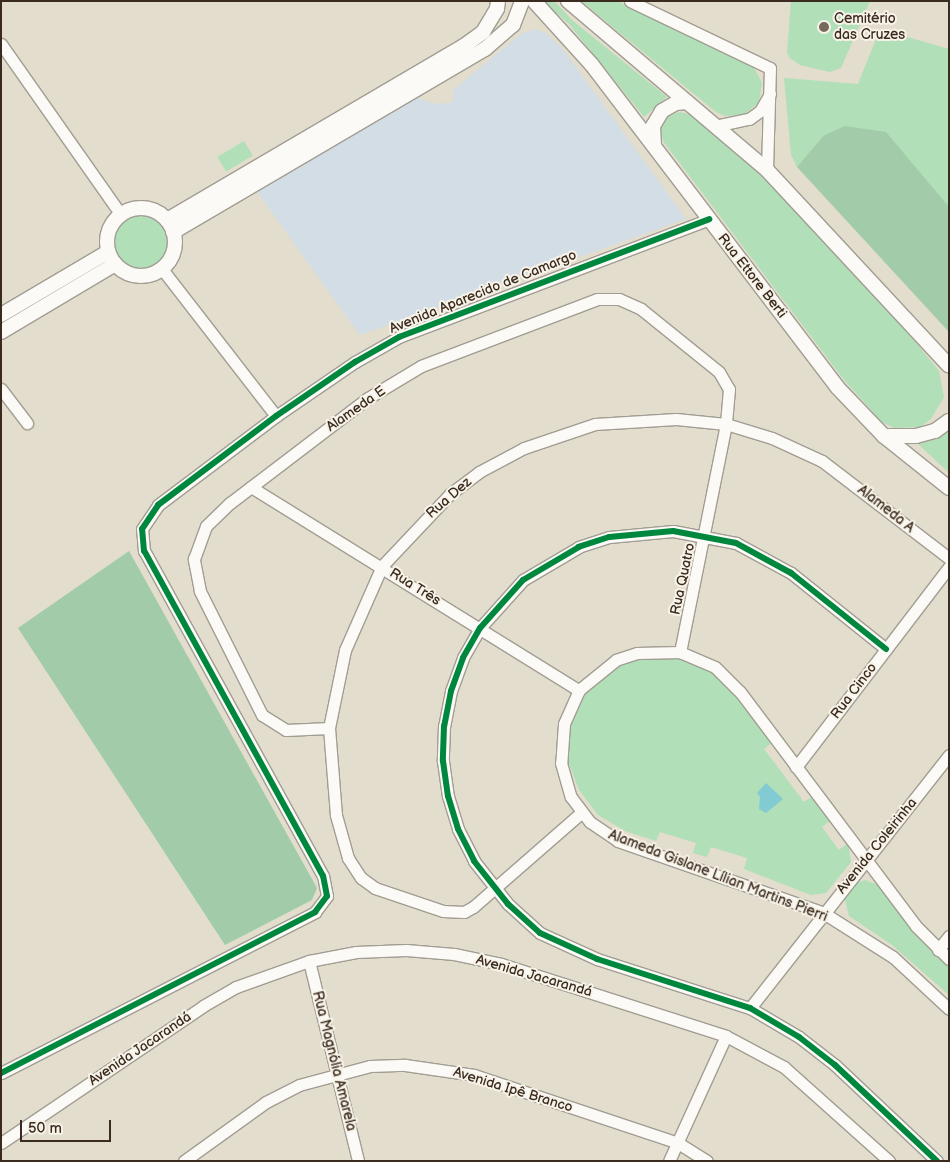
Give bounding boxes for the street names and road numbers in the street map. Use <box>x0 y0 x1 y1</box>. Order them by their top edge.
street label: Rua Ettore Berti <box>714 231 790 321</box>
street label: Avenida Aparecido de Camargo <box>387 247 579 337</box>
street label: Alameda E <box>323 383 389 435</box>
street label: Rua Dez <box>423 474 475 522</box>
street label: Alameda A <box>854 482 918 536</box>
street label: Rua Quatro <box>667 542 699 616</box>
street label: Rua Três <box>386 565 444 609</box>
street label: Rua Cinco <box>827 660 881 722</box>
street label: Avenida Coleirinha <box>833 795 921 897</box>
street label: Alameda Gislane Lílian Martins Pierri <box>606 826 830 926</box>
street label: Avenida Jacarandá <box>474 951 594 1001</box>
street label: Rua Magnólia Amarela <box>308 989 360 1133</box>
street label: Avenida Jacarandá <box>85 1008 195 1090</box>
street label: Avenida Ipê Branco <box>451 1064 575 1116</box>

